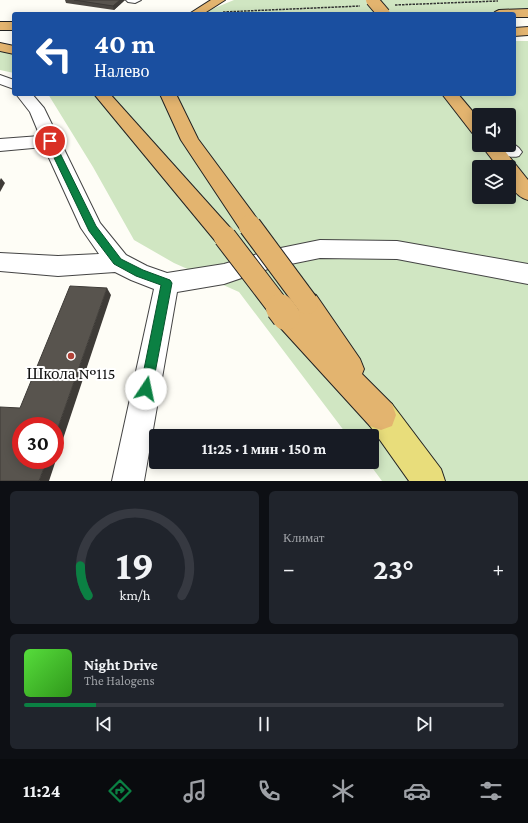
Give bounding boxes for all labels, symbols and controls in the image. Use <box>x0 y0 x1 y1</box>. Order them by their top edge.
icon: left <box>28 28 80 80</box>
text: 40 m <box>94 28 155 59</box>
text: Налево <box>94 61 150 81</box>
map controls <box>472 108 516 204</box>
button: sound <box>472 108 516 152</box>
pin <box>33 124 67 158</box>
icon: arrive <box>39 130 61 152</box>
button: layers <box>472 160 516 204</box>
marker: Школа №115 <box>66 351 76 361</box>
place label: Школа №115 <box>26 364 116 383</box>
position arrow <box>125 368 167 410</box>
speed limit sign: 30 <box>12 417 64 469</box>
text: 11:25 · 1 мин · 150 m <box>202 441 326 457</box>
text: Климат <box>283 530 324 545</box>
text: 19 <box>115 541 154 587</box>
text: 23° <box>373 552 414 585</box>
text: − <box>283 556 295 581</box>
text: + <box>492 556 504 581</box>
text: km/h <box>119 586 150 602</box>
text: Night Drive <box>84 657 158 673</box>
text: The Halogens <box>84 673 155 688</box>
icon: previous <box>93 713 115 735</box>
icon: pause <box>253 713 275 735</box>
icon: next <box>413 713 435 735</box>
icon: directions <box>106 777 134 805</box>
icon: music <box>181 777 209 805</box>
icon: phone <box>255 777 283 805</box>
icon: climate <box>329 777 357 805</box>
icon: car <box>403 777 431 805</box>
icon: filters <box>477 777 505 805</box>
text: 11:24 <box>23 781 60 801</box>

